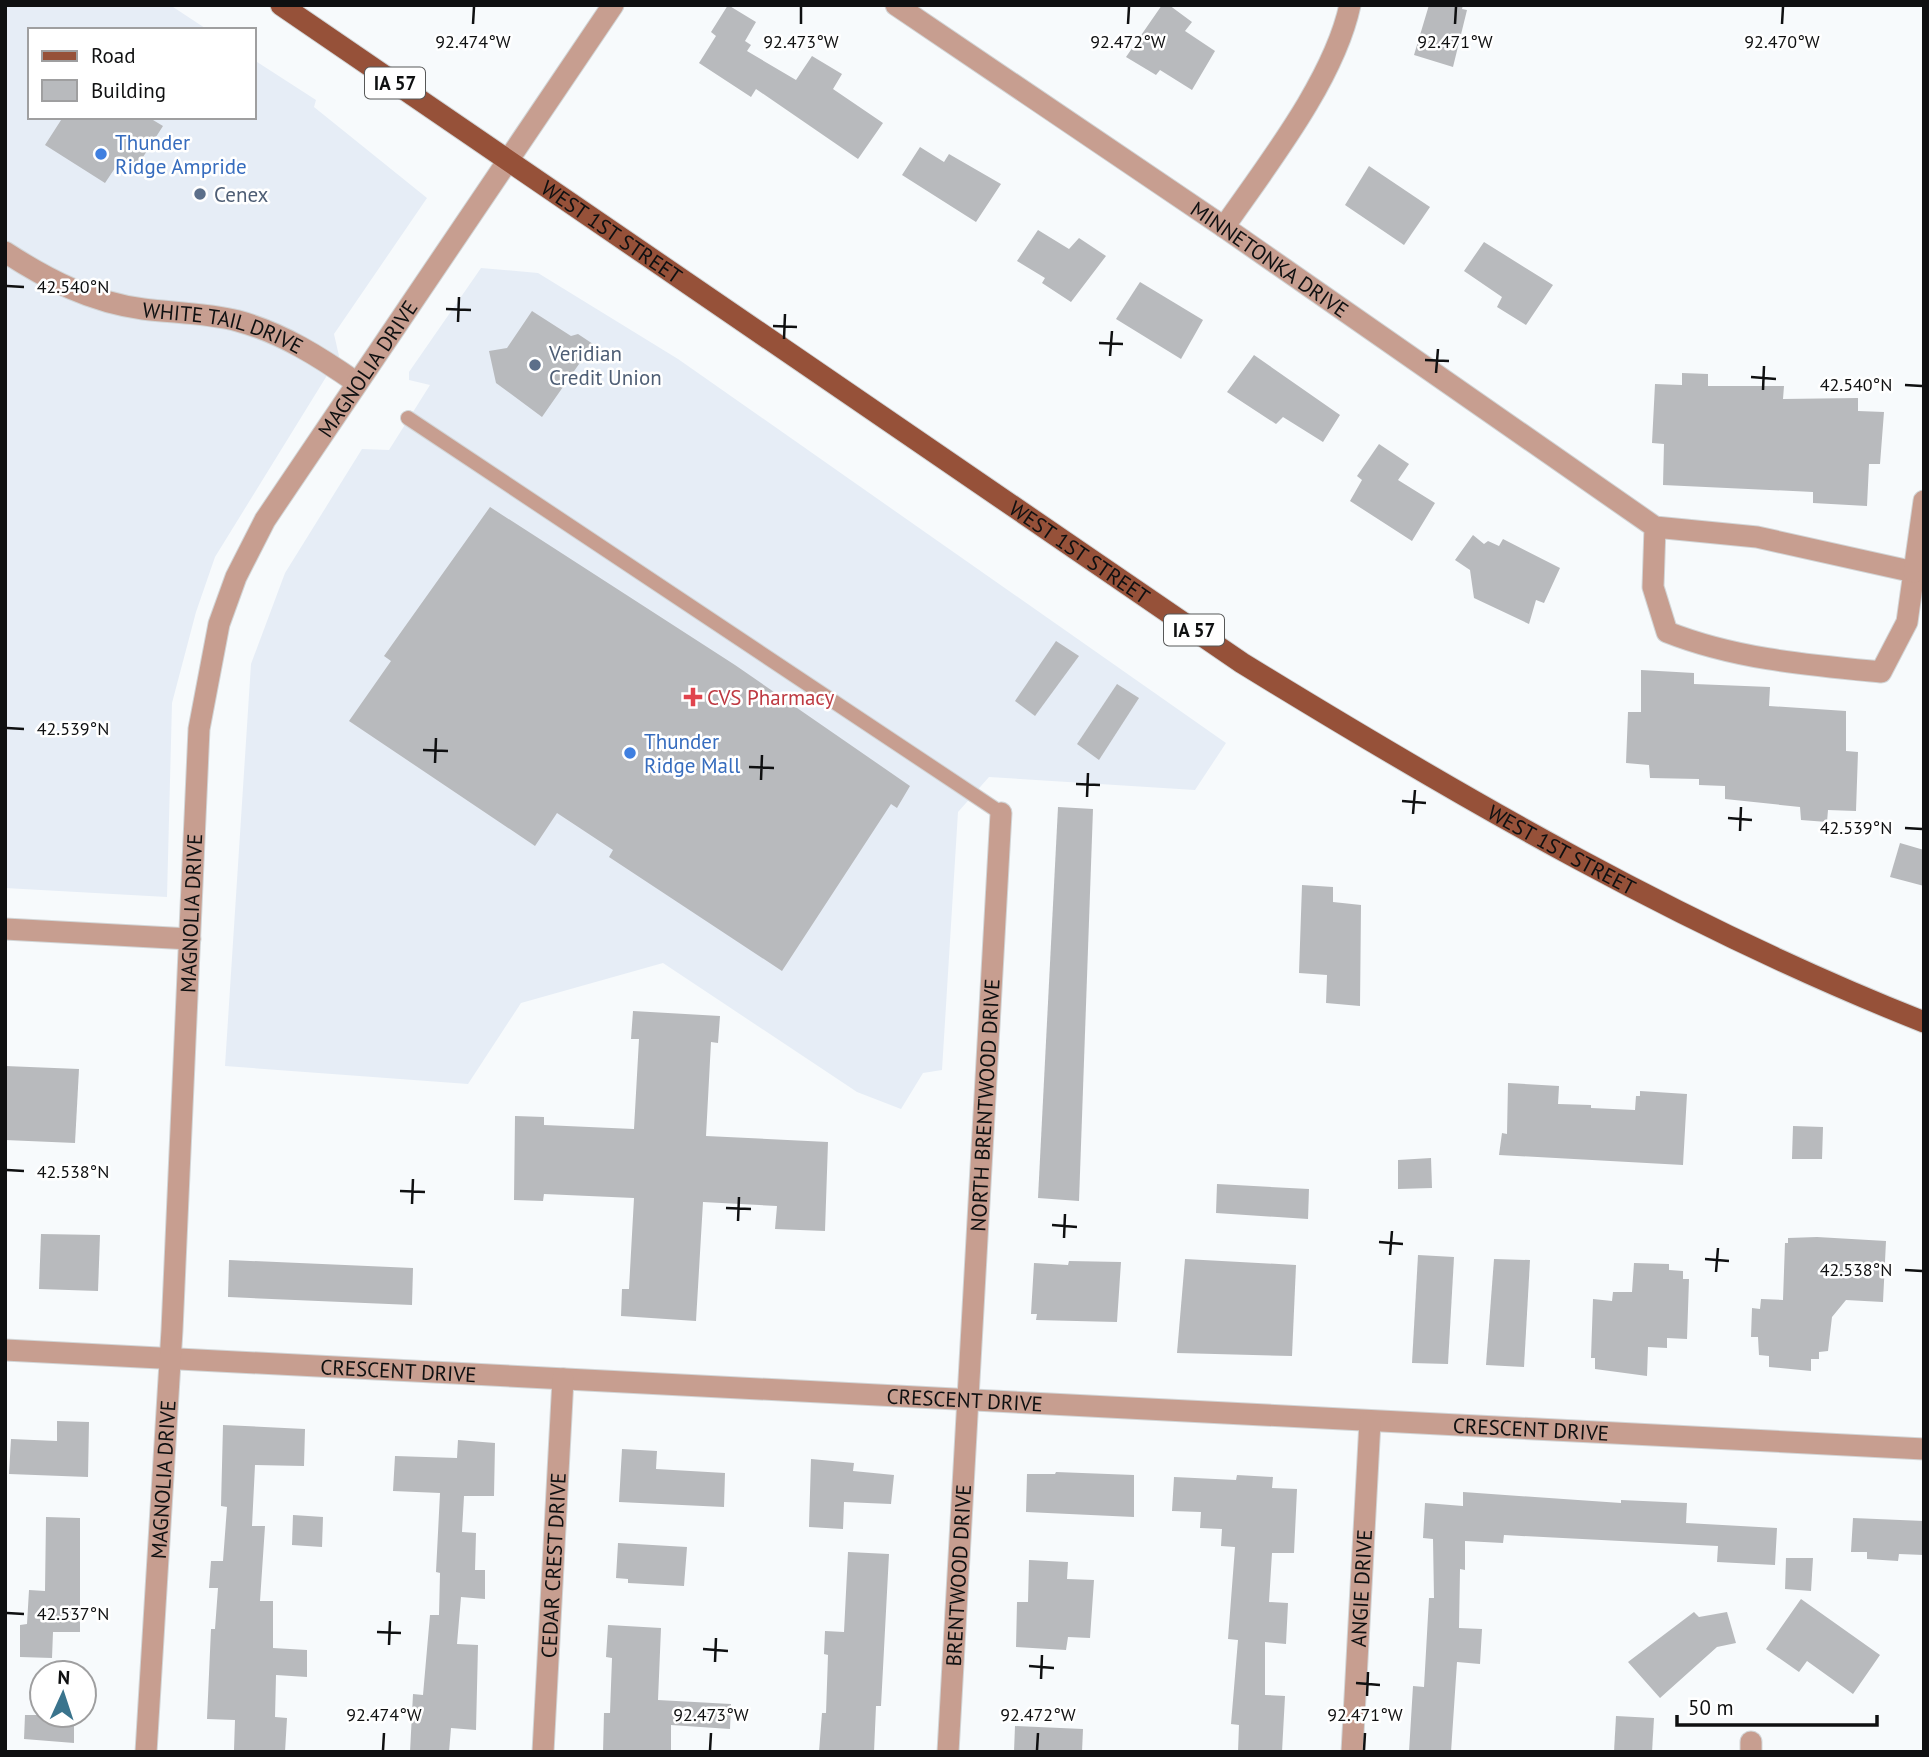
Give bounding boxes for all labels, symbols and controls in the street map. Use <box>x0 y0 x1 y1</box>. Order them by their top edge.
legend <box>28 28 256 119</box>
text: 92.474°W <box>435 30 511 53</box>
text: 92.473°W <box>763 30 839 53</box>
text: 92.472°W <box>1090 30 1166 53</box>
text: 92.471°W <box>1417 30 1493 53</box>
text: 92.470°W <box>1744 30 1820 53</box>
text: Road <box>91 42 135 69</box>
road number: IA 57 <box>365 68 425 99</box>
text: Building <box>91 77 166 104</box>
place label: Thunder Ridge Ampride <box>115 129 247 180</box>
marker: Thunder Ridge Ampride <box>93 146 109 162</box>
street label: WEST 1ST STREET <box>536 174 688 289</box>
place label: Cenex <box>214 181 269 208</box>
marker: Cenex <box>192 186 208 202</box>
street label: MINNETONKA DRIVE <box>1186 195 1354 323</box>
text: 42.540°N <box>37 275 109 298</box>
street label: MAGNOLIA DRIVE <box>312 295 423 442</box>
street label: WHITE TAIL DRIVE <box>141 296 308 360</box>
place label: Veridian Credit Union <box>548 340 662 391</box>
marker: Veridian Credit Union <box>527 357 543 373</box>
text: 42.540°N <box>1820 373 1892 396</box>
street label: WEST 1ST STREET <box>1004 494 1156 610</box>
road number: IA 57 <box>1164 614 1224 646</box>
place label: CVS Pharmacy <box>707 684 835 711</box>
marker: CVS Pharmacy <box>685 689 701 705</box>
text: 42.539°N <box>37 717 109 740</box>
place label: Thunder Ridge Mall <box>644 728 740 779</box>
marker: Thunder Ridge Mall <box>622 745 638 761</box>
street label: WEST 1ST STREET <box>1483 798 1641 901</box>
text: 42.539°N <box>1820 816 1892 839</box>
street label: MAGNOLIA DRIVE <box>174 833 208 993</box>
street label: NORTH BRENTWOOD DRIVE <box>964 978 1005 1232</box>
text: 42.538°N <box>37 1160 109 1183</box>
text: 42.538°N <box>1820 1258 1892 1281</box>
street label: CRESCENT DRIVE <box>320 1353 477 1388</box>
street label: CRESCENT DRIVE <box>886 1382 1043 1417</box>
street label: MAGNOLIA DRIVE <box>144 1399 181 1560</box>
street label: CRESCENT DRIVE <box>1452 1411 1610 1446</box>
street label: CEDAR CREST DRIVE <box>535 1472 571 1659</box>
street label: BRENTWOOD DRIVE <box>939 1483 977 1667</box>
street label: ANGIE DRIVE <box>1344 1529 1378 1648</box>
text: 42.537°N <box>37 1602 109 1625</box>
north arrow <box>28 1659 98 1729</box>
text: N <box>57 1665 71 1689</box>
scale bar <box>1677 1684 1876 1728</box>
text: 50 m <box>1688 1694 1734 1721</box>
text: 92.474°W <box>346 1703 422 1726</box>
text: 92.473°W <box>673 1703 749 1726</box>
text: 92.472°W <box>1000 1703 1076 1726</box>
text: 92.471°W <box>1327 1703 1403 1726</box>

